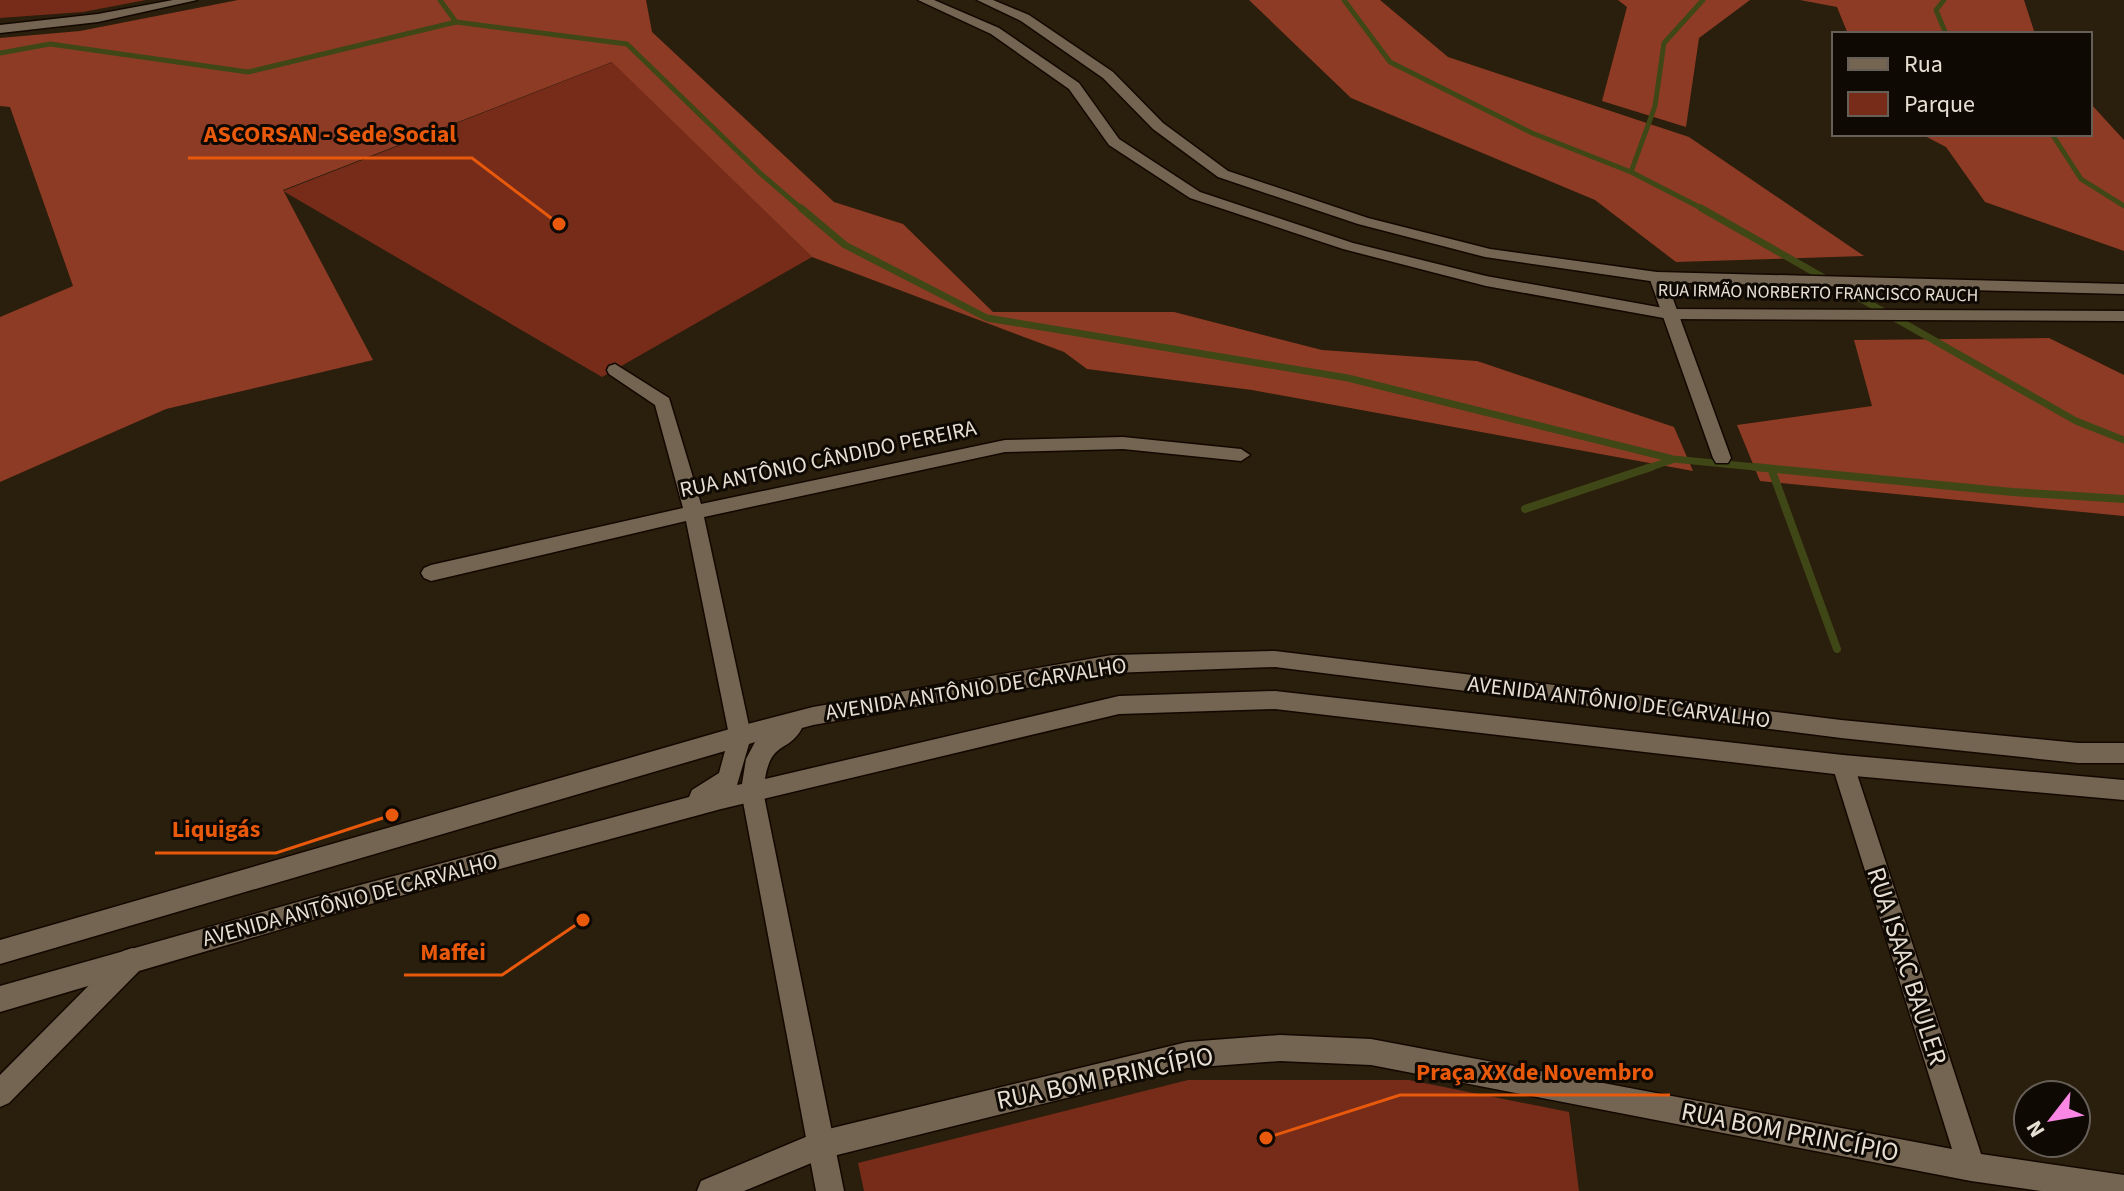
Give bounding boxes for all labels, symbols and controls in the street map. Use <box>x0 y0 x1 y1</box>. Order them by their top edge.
legend <box>1832 32 2092 136</box>
text: Rua <box>1904 47 1943 82</box>
text: Parque <box>1904 87 1975 122</box>
callout: ASCORSAN - Sede Social <box>188 110 472 158</box>
text: ASCORSAN - Sede Social <box>203 117 456 152</box>
street label: RUA IRMÃO NORBERTO FRANCISCO RAUCH <box>1658 278 1978 308</box>
street label: RUA ANTÔNIO CÂNDIDO PEREIRA <box>677 412 979 506</box>
street label: AVENIDA ANTÔNIO DE CARVALHO <box>823 649 1129 729</box>
street label: AVENIDA ANTÔNIO DE CARVALHO <box>1466 668 1772 736</box>
callout: Liquigás <box>155 805 276 853</box>
text: Liquigás <box>172 812 260 847</box>
street label: AVENIDA ANTÔNIO DE CARVALHO <box>199 845 501 955</box>
street label: RUA ISAAC BAULER <box>1858 862 1956 1070</box>
callout: Maffei <box>404 927 502 975</box>
text: Maffei <box>420 935 486 970</box>
street label: RUA BOM PRINCÍPIO <box>993 1037 1217 1119</box>
callout: Praça XX de Novembro <box>1400 1047 1670 1095</box>
text: Praça XX de Novembro <box>1416 1055 1654 1090</box>
north arrow <box>2012 1079 2092 1159</box>
street label: RUA BOM PRINCÍPIO <box>1678 1093 1902 1171</box>
text: N <box>2018 1114 2053 1143</box>

